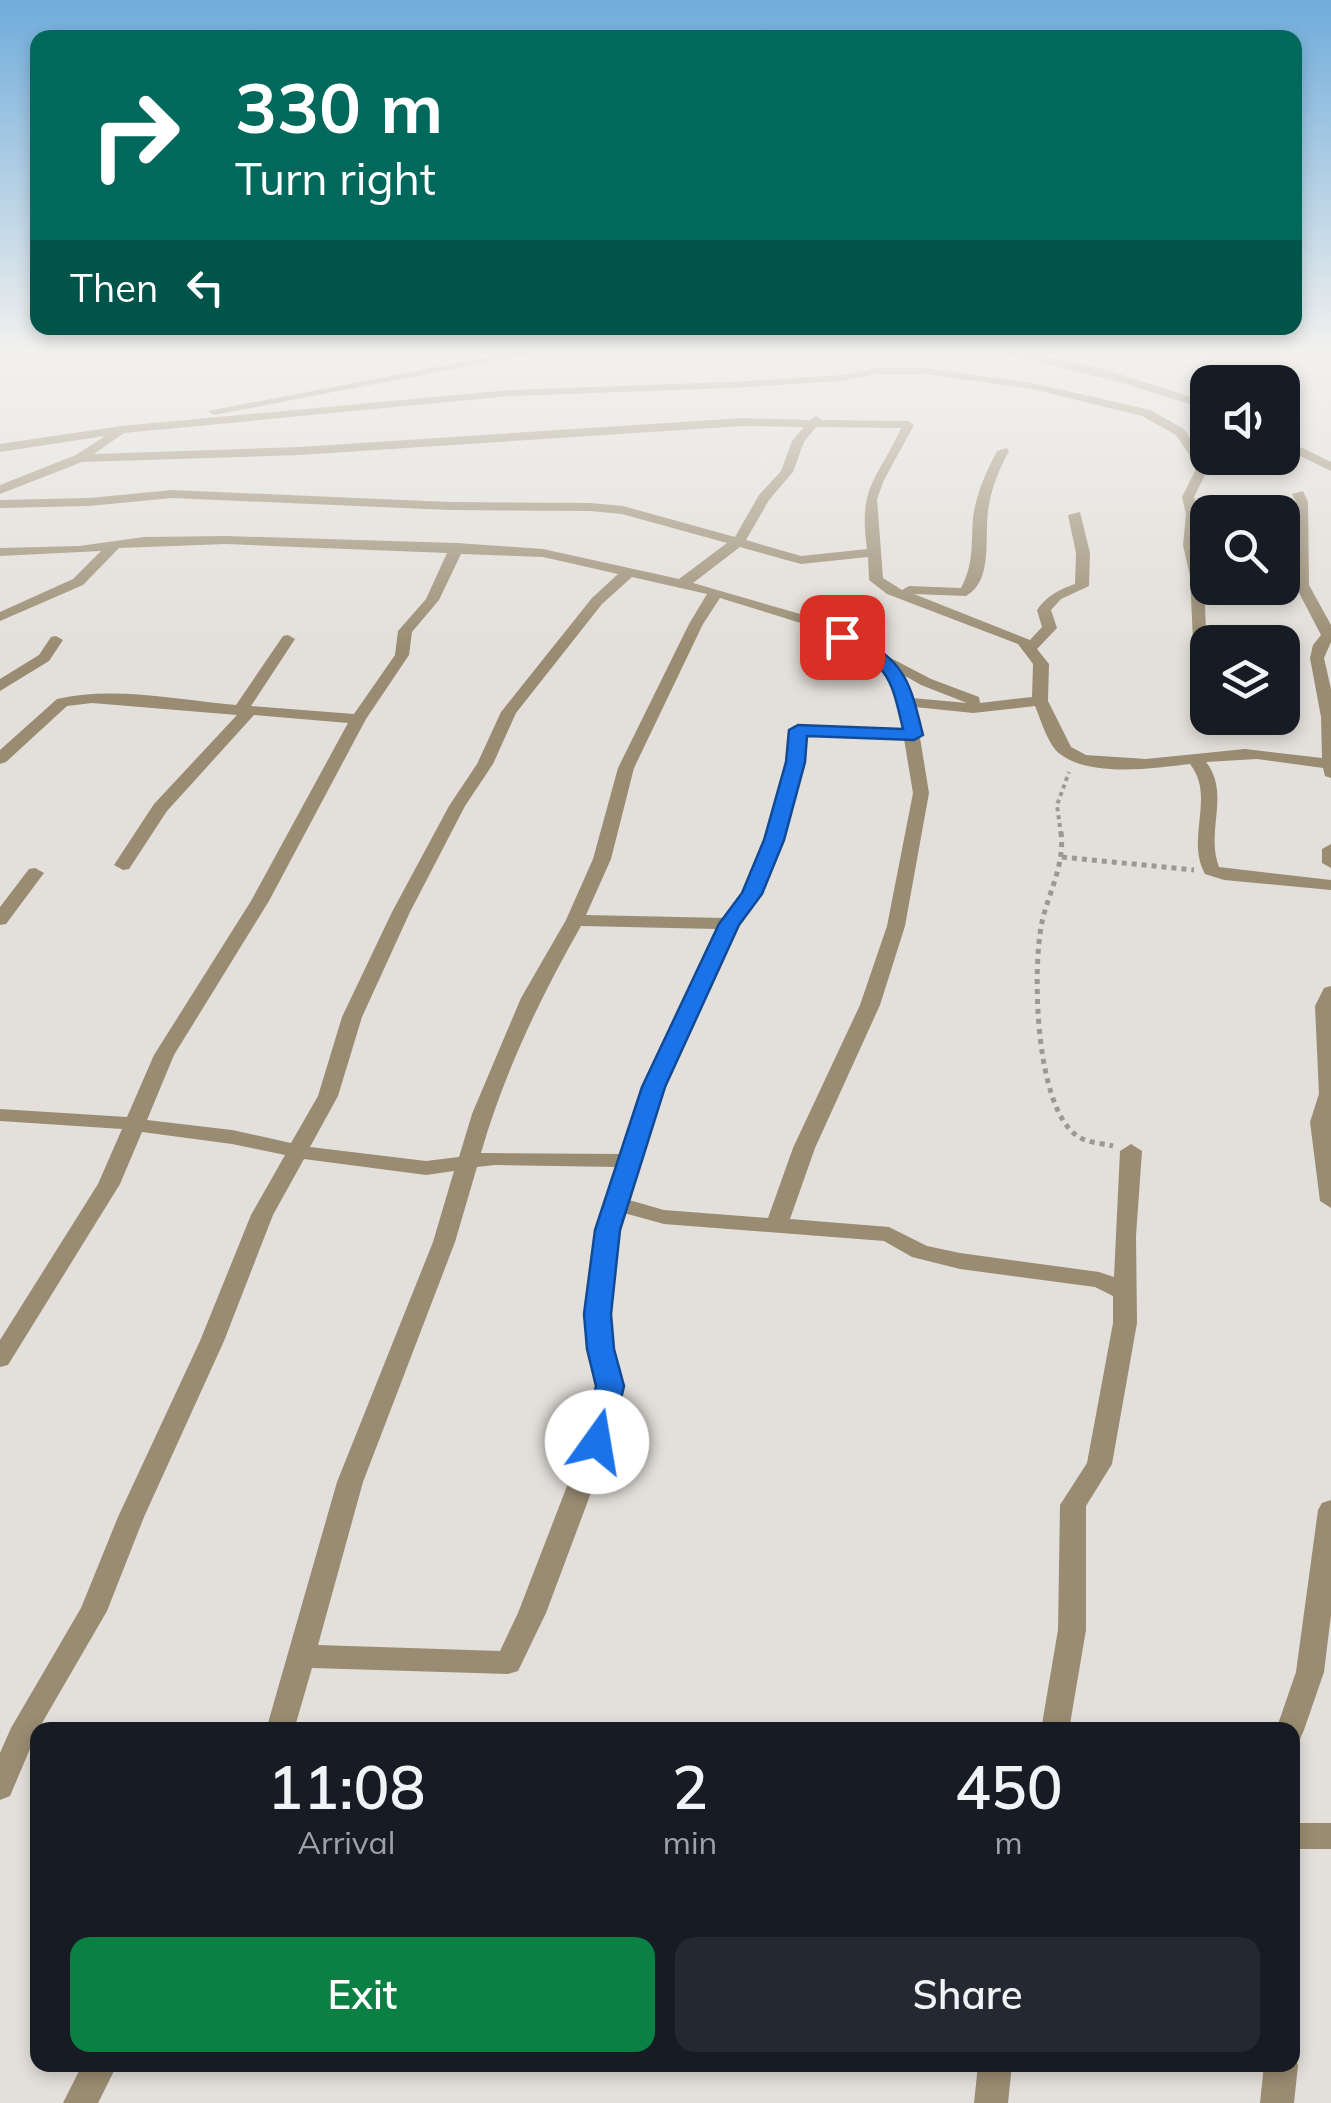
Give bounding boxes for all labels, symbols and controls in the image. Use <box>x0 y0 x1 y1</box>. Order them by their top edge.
text: 330 m <box>235 63 443 151</box>
icon: right <box>70 70 200 200</box>
text: Turn right <box>235 150 436 206</box>
icon: left <box>178 260 233 315</box>
text: Then <box>70 264 158 312</box>
map controls <box>1190 365 1300 735</box>
button: sound <box>1190 365 1300 475</box>
button: search <box>1190 495 1300 605</box>
pin <box>800 595 885 680</box>
icon: arrive <box>815 610 870 665</box>
button: layers <box>1190 625 1300 735</box>
position arrow <box>545 1390 649 1494</box>
text: 11:08 <box>267 1749 426 1824</box>
text: 2 <box>672 1749 708 1824</box>
text: 450 <box>955 1749 1063 1824</box>
text: Arrival <box>298 1822 395 1862</box>
text: min <box>663 1822 717 1862</box>
text: m <box>995 1822 1023 1862</box>
button: Exit <box>70 1937 655 2052</box>
button: Share <box>675 1937 1260 2052</box>

